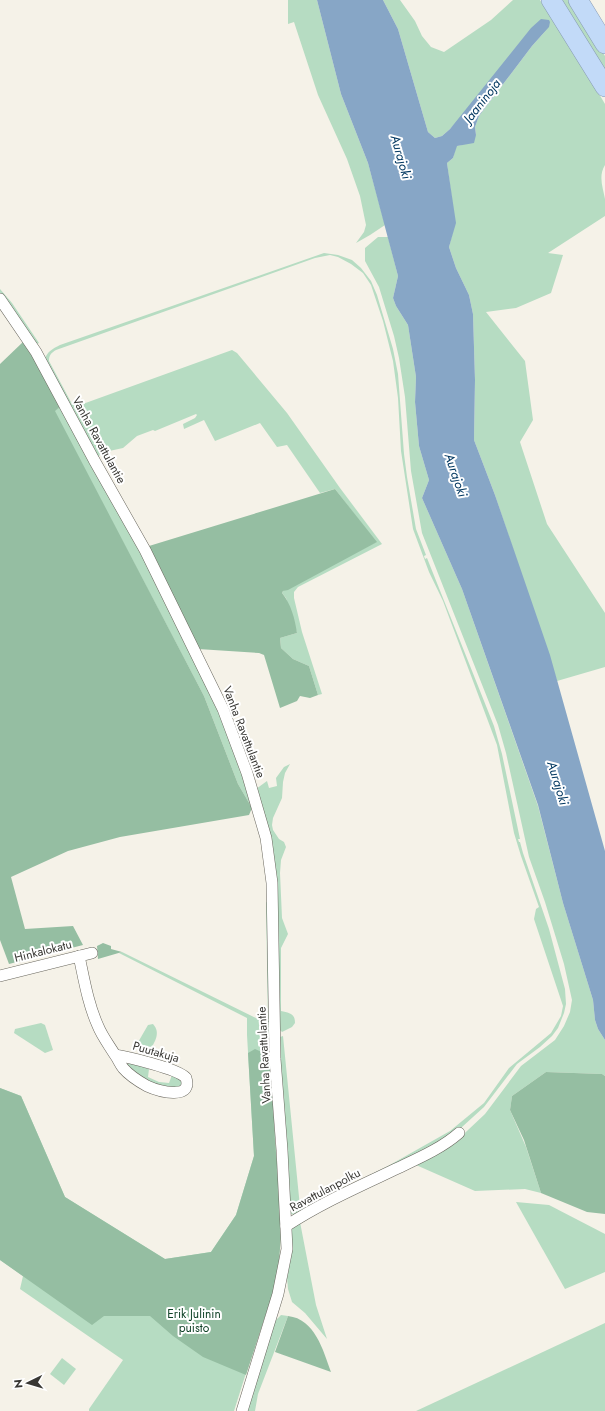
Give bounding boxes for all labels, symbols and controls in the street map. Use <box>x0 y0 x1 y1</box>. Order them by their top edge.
water label: Jaaninoja <box>457 75 505 129</box>
water label: Aurajoki <box>385 132 417 182</box>
street label: Vanha Ravattulantie <box>68 393 130 487</box>
water label: Aurajoki <box>439 450 473 500</box>
street label: Vanha Ravattulantie <box>218 683 270 781</box>
water label: Aurajoki <box>542 758 574 808</box>
street label: Hinkalokatu <box>12 935 74 967</box>
street label: Vanha Ravattulantie <box>252 1006 276 1104</box>
street label: Puutakuja <box>131 1037 182 1067</box>
street label: Ravattulanpolku <box>286 1164 364 1216</box>
park label: Erik Julinin puisto <box>167 1305 221 1337</box>
north arrow <box>8 1363 48 1403</box>
text: N <box>10 1379 26 1389</box>

